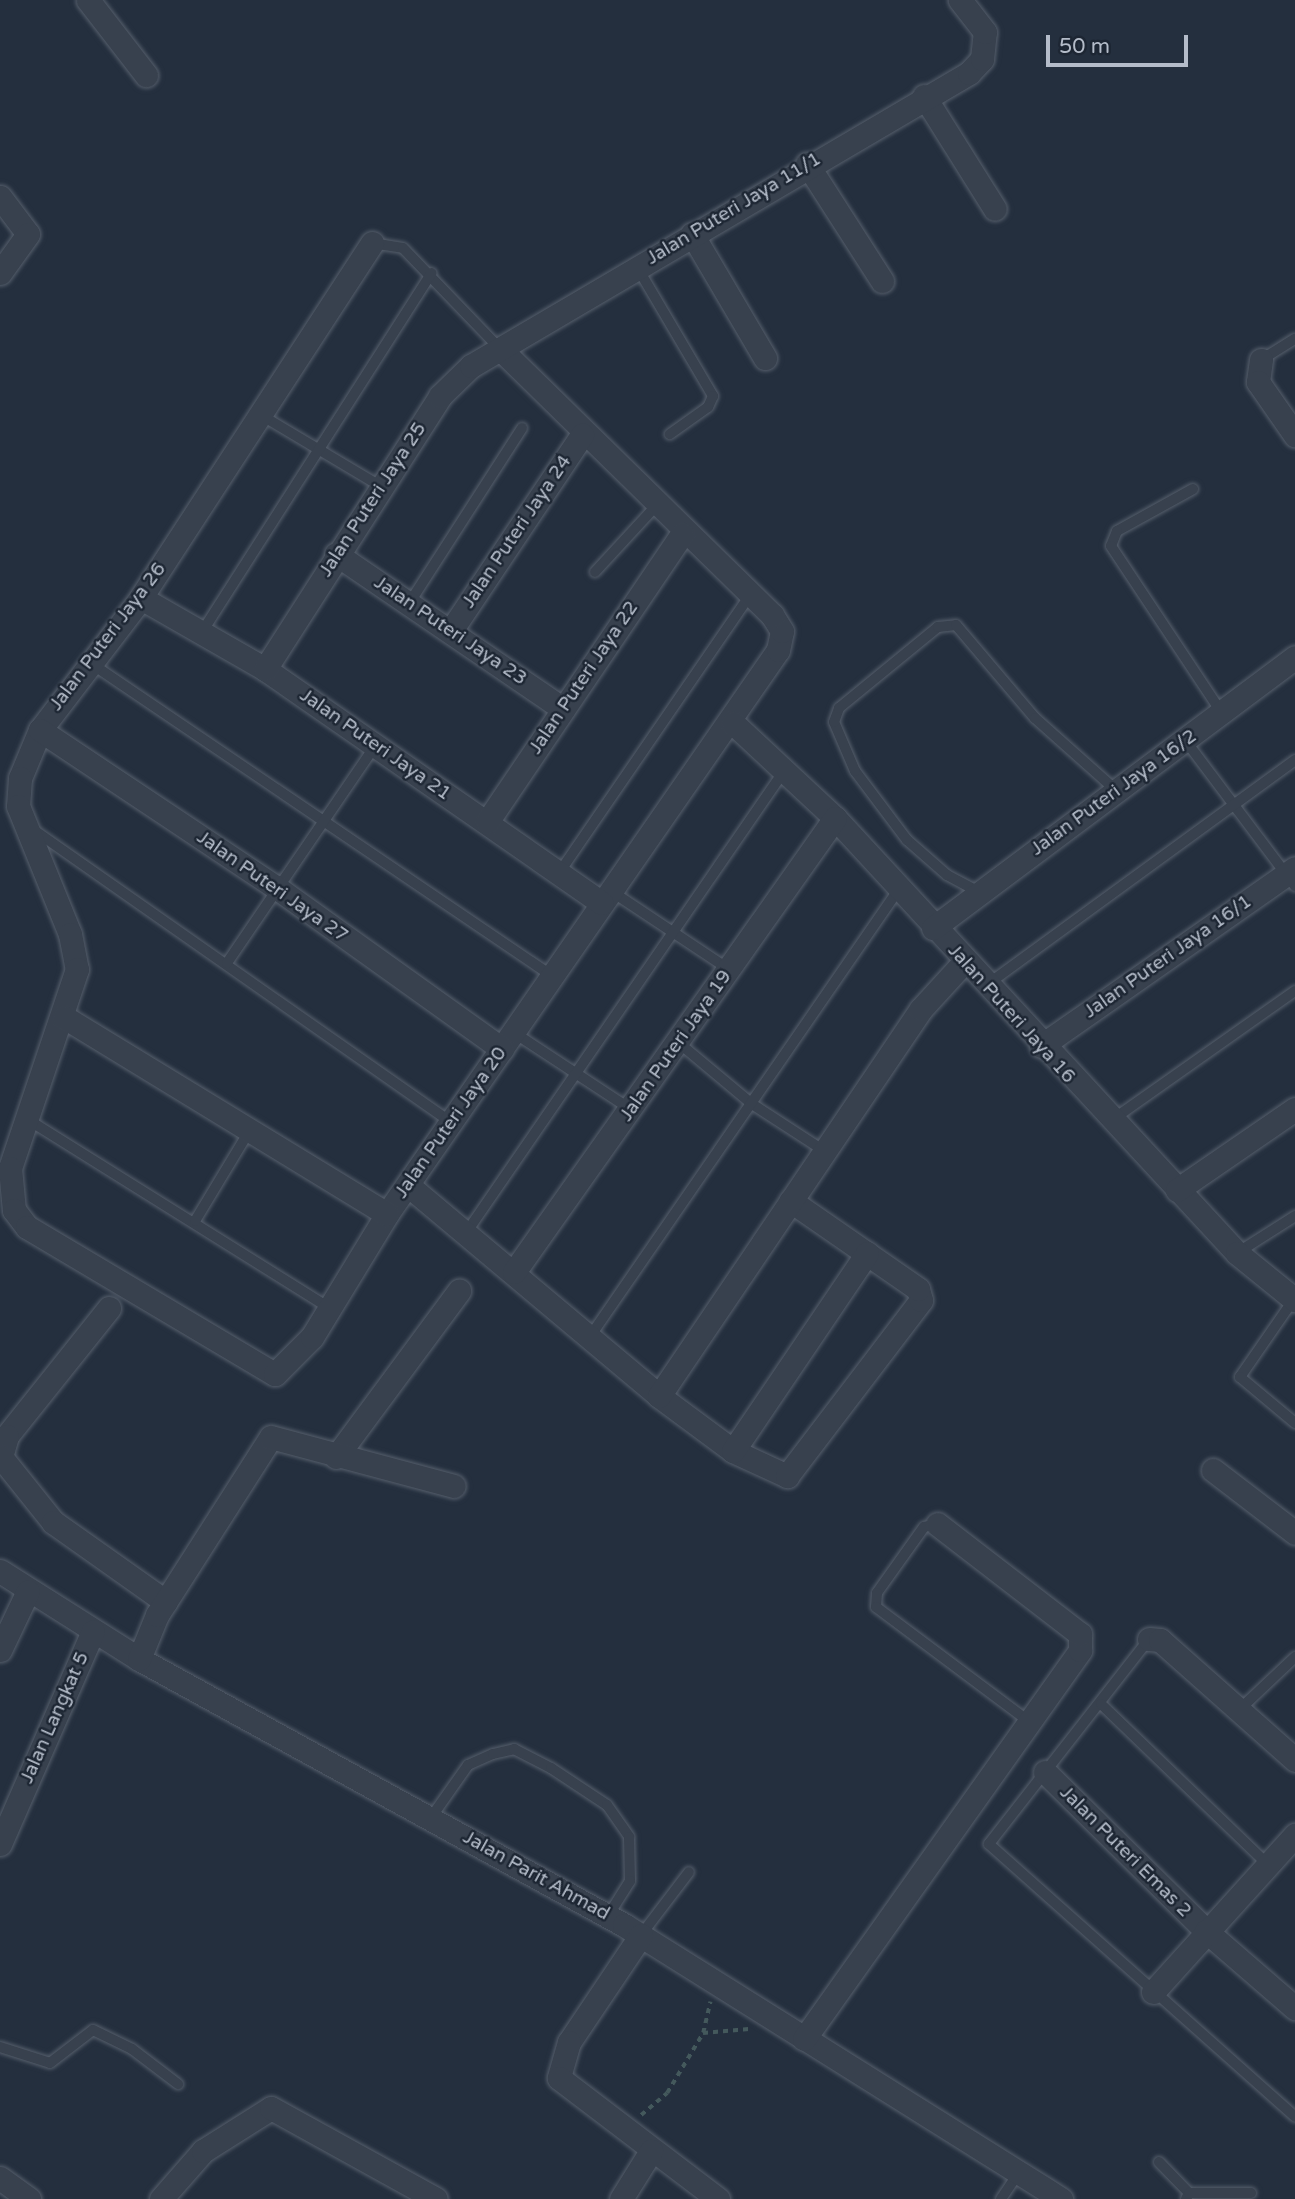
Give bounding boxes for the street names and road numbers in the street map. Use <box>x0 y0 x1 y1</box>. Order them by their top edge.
street label: Jalan Puteri Jaya 11/1 <box>643 148 825 270</box>
street label: Jalan Puteri Jaya 25 <box>315 419 431 581</box>
street label: Jalan Puteri Jaya 24 <box>457 451 577 613</box>
street label: Jalan Puteri Jaya 26 <box>45 558 171 716</box>
street label: Jalan Puteri Jaya 23 <box>369 571 531 691</box>
street label: Jalan Puteri Jaya 22 <box>524 597 644 759</box>
street label: Jalan Puteri Jaya 21 <box>295 684 455 806</box>
street label: Jalan Puteri Jaya 16/2 <box>1026 725 1202 861</box>
street label: Jalan Puteri Jaya 27 <box>192 826 352 948</box>
street label: Jalan Puteri Jaya 16/1 <box>1080 890 1256 1024</box>
street label: Jalan Puteri Jaya 16 <box>943 940 1079 1088</box>
street label: Jalan Puteri Jaya 19 <box>615 966 737 1126</box>
street label: Jalan Puteri Jaya 20 <box>390 1043 512 1203</box>
street label: Jalan Langkat 5 <box>16 1649 94 1787</box>
street label: Jalan Puteri Emas 2 <box>1055 1782 1195 1922</box>
street label: Jalan Parit Ahmad <box>459 1826 613 1926</box>

